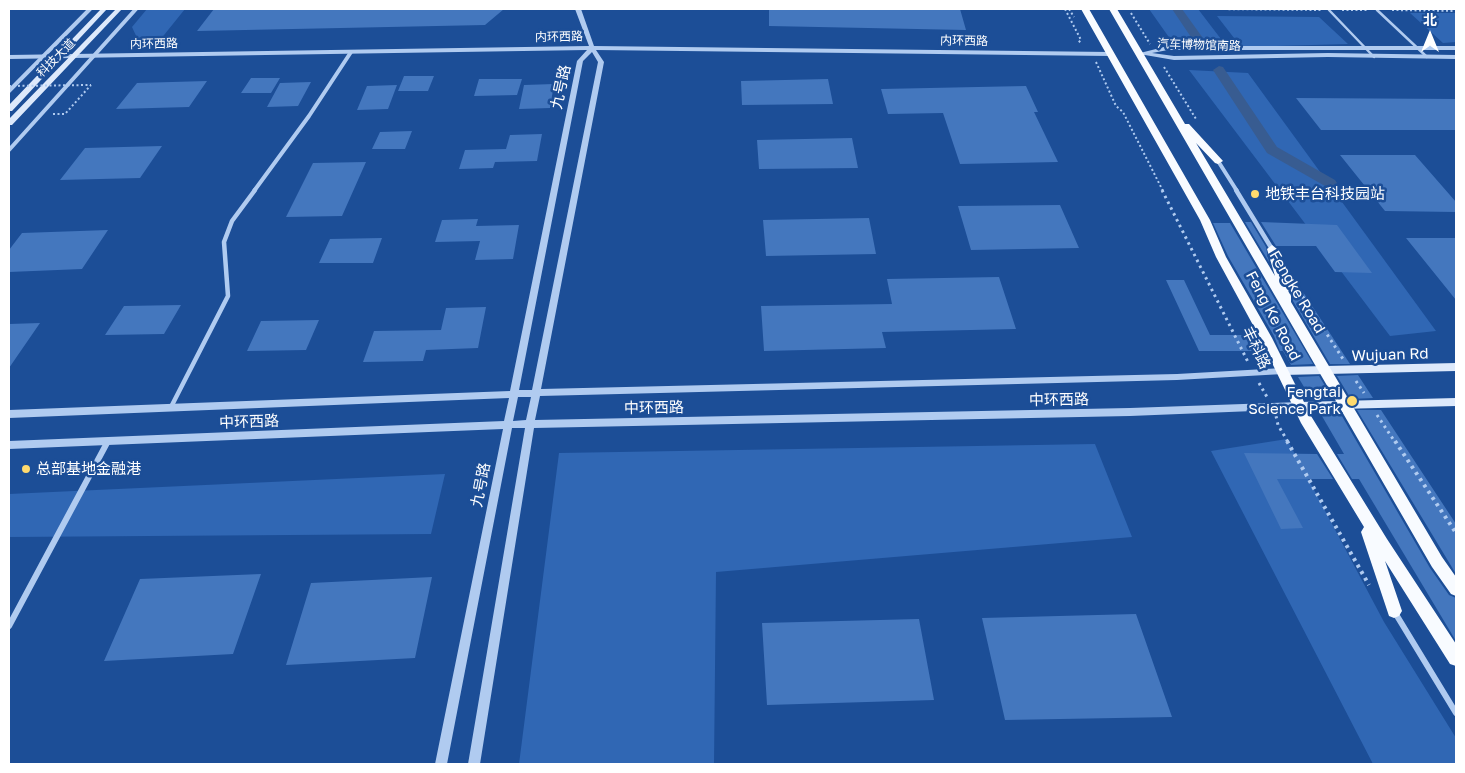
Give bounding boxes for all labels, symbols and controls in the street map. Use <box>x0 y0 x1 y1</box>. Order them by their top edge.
north arrow <box>1405 10 1455 60</box>
text: 北 <box>1423 11 1437 28</box>
street label: 内环西路 <box>535 29 583 45</box>
street label: 内环西路 <box>940 33 988 49</box>
street label: 科技大道 <box>34 36 78 80</box>
street label: 内环西路 <box>130 36 178 52</box>
street label: 汽车博物馆南路 <box>1157 36 1241 54</box>
street label: 九号路 <box>548 63 574 111</box>
place label: 地铁丰台科技园站 <box>1265 185 1385 203</box>
marker: 地铁丰台科技园站 <box>1249 188 1261 200</box>
street label: Fengke Road <box>1265 247 1329 337</box>
street label: Feng Ke Road <box>1242 268 1304 364</box>
street label: 丰科路 <box>1238 324 1274 372</box>
street label: Wujuan Rd <box>1351 345 1429 365</box>
place label: Fengtai Science Park <box>1248 383 1341 418</box>
street label: 中环西路 <box>1029 390 1089 410</box>
marker: Fengtai Science Park <box>1345 394 1359 408</box>
street label: 中环西路 <box>624 398 684 418</box>
street label: 中环西路 <box>219 412 279 432</box>
place label: 总部基地金融港 <box>36 460 141 478</box>
street label: 九号路 <box>468 461 494 509</box>
marker: 总部基地金融港 <box>20 463 32 475</box>

